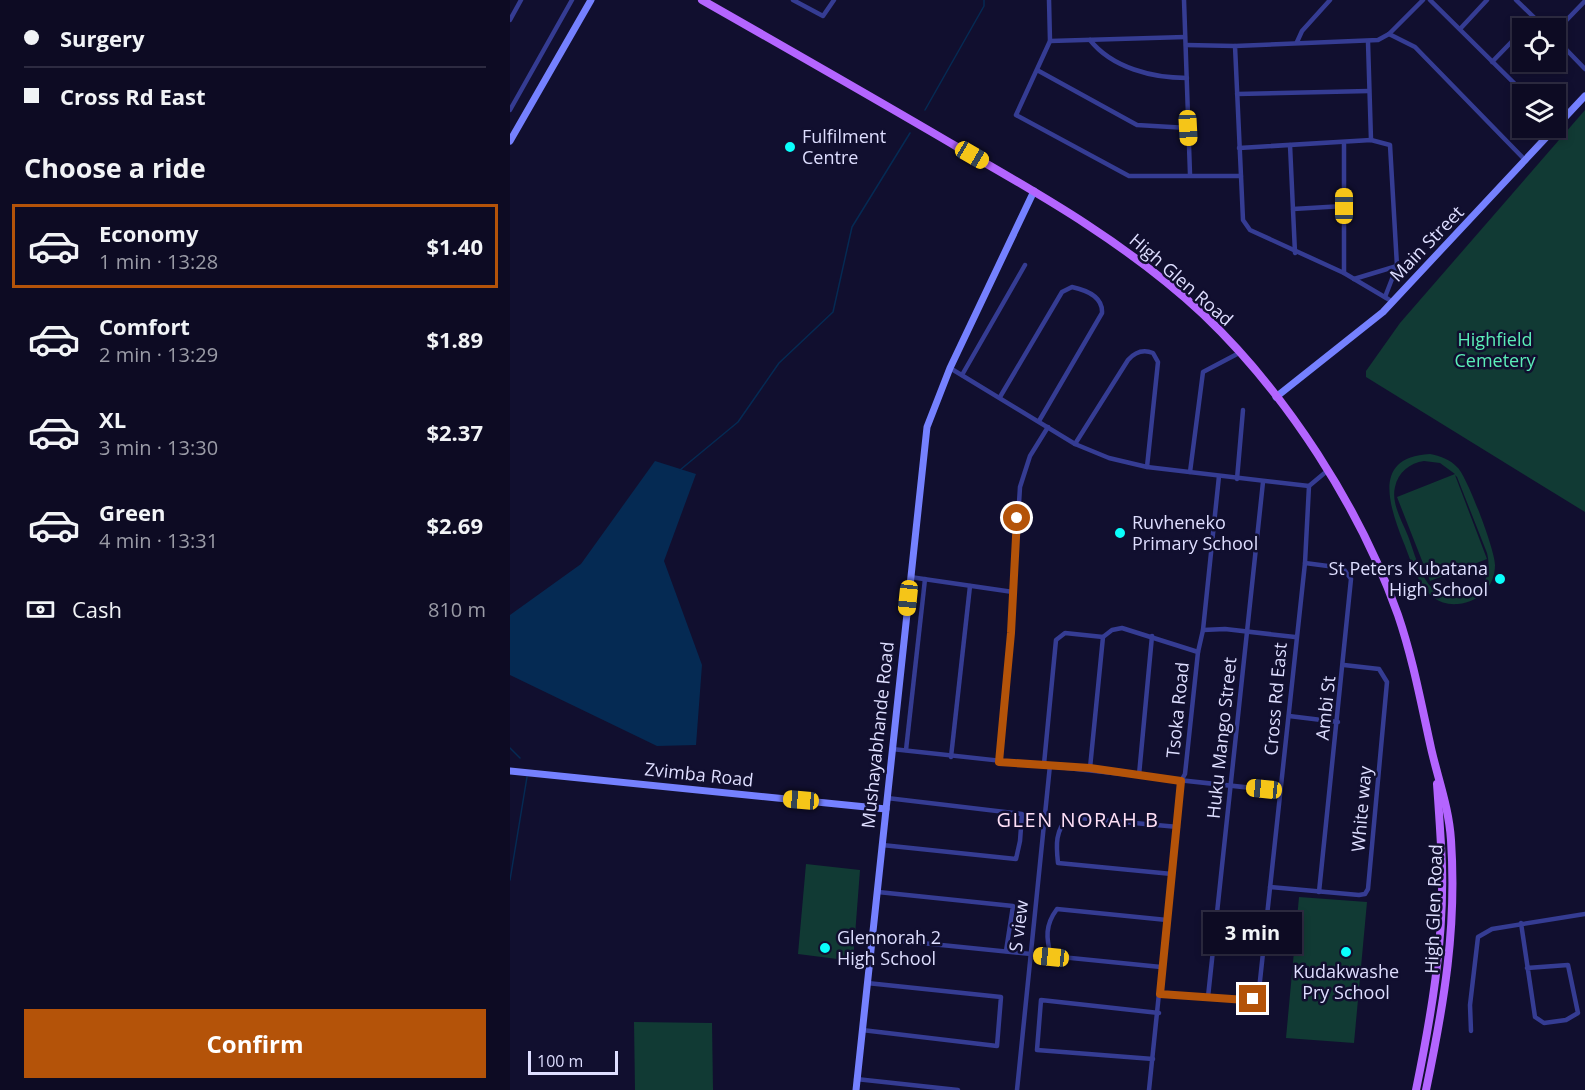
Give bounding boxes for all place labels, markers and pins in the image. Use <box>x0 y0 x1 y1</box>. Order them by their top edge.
place label: Fulfilment Centre <box>802 124 886 169</box>
marker: Fulfilment Centre <box>783 140 797 154</box>
place label: Ruvheneko Primary School <box>1132 510 1258 555</box>
marker: Ruvheneko Primary School <box>1113 526 1127 540</box>
place label: St Peters Kubatana High School <box>1328 556 1488 601</box>
marker: St Peters Kubatana High School <box>1493 572 1507 586</box>
place label: Glennorah 2 High School <box>837 925 941 970</box>
marker: Glennorah 2 High School <box>818 941 832 955</box>
marker: Kudakwashe Pry School <box>1339 945 1353 959</box>
place label: Kudakwashe Pry School <box>1293 959 1399 1004</box>

